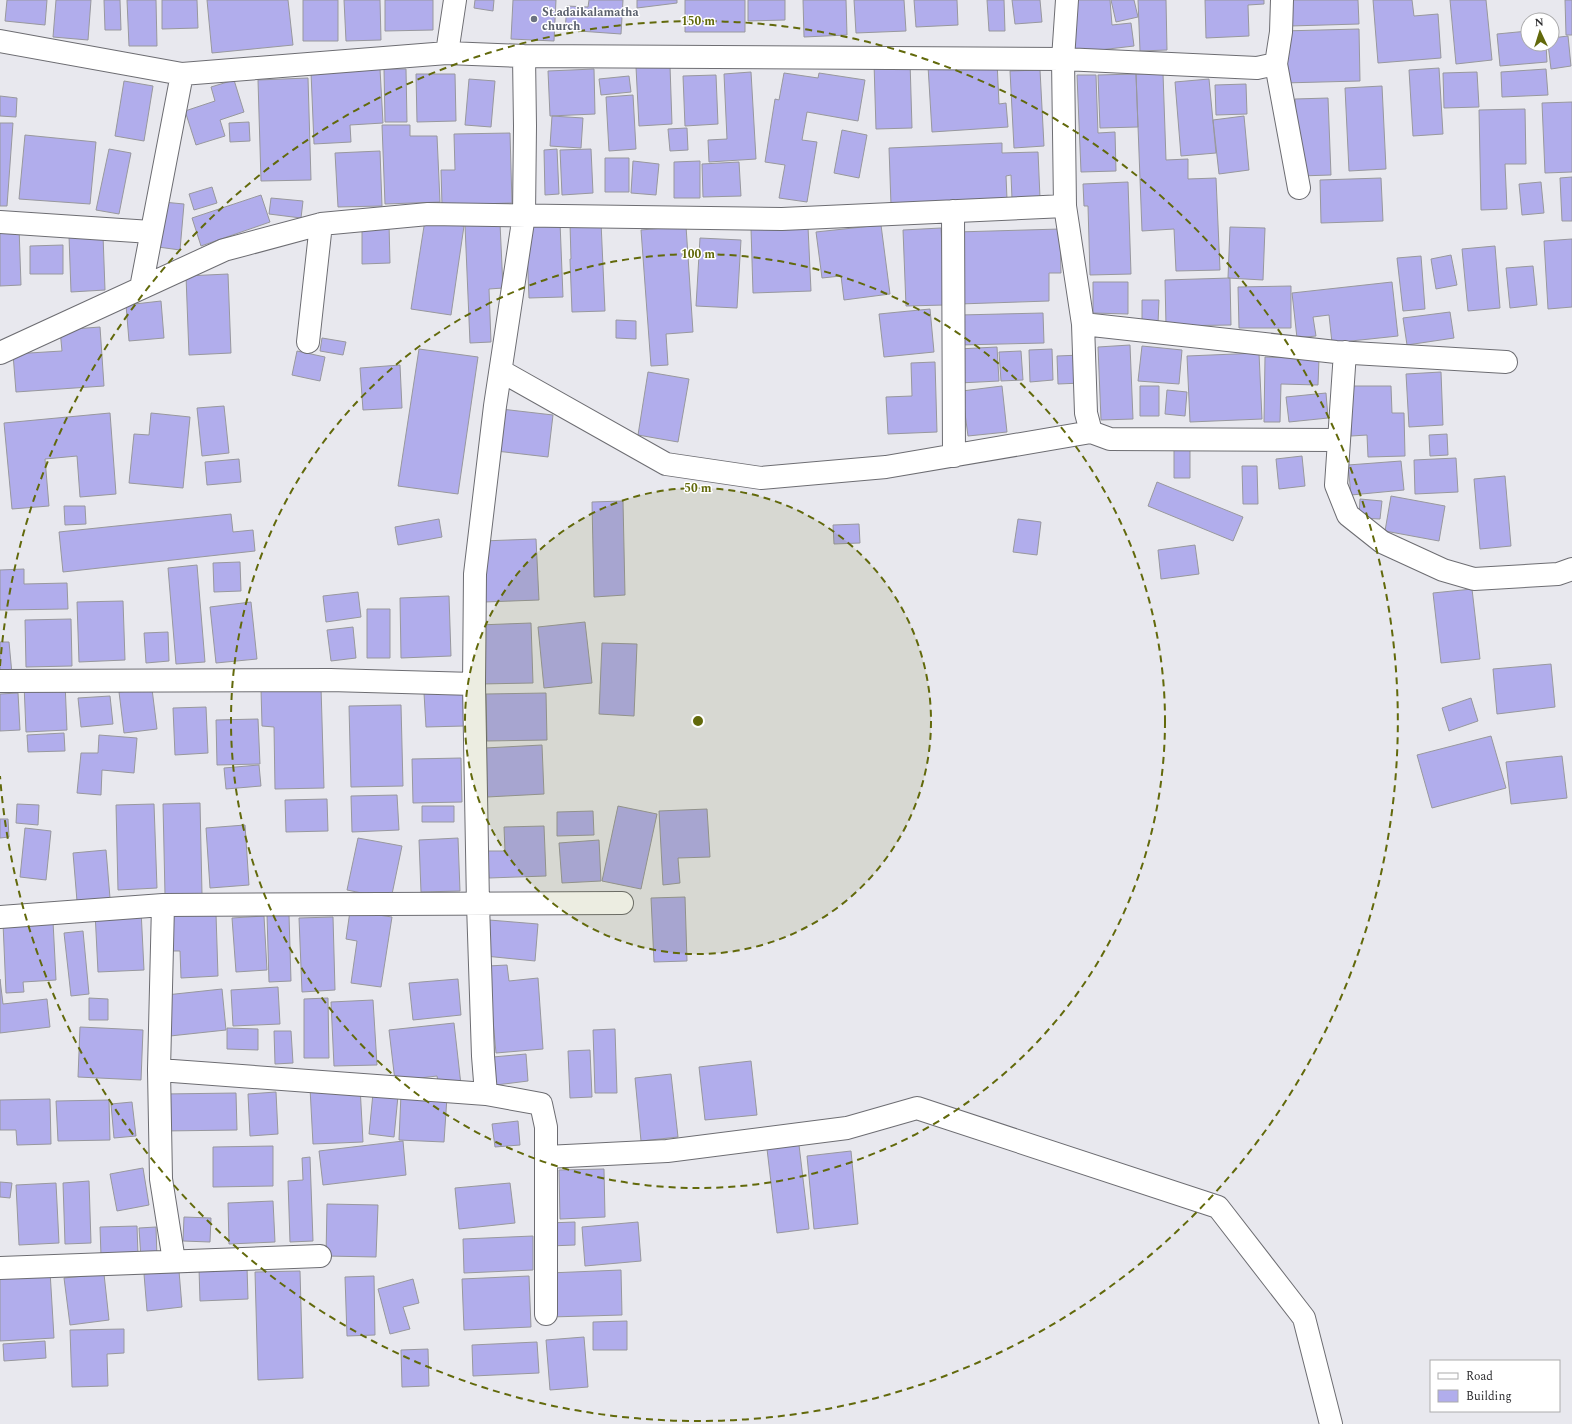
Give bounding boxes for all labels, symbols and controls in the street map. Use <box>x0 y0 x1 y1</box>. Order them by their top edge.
place label: St.adaikalamatha church <box>542 3 639 36</box>
text: 150 m <box>681 12 715 31</box>
north arrow <box>1520 12 1560 52</box>
marker: St.adaikalamatha church <box>529 14 539 24</box>
text: N <box>1534 14 1544 31</box>
text: 100 m <box>681 245 715 264</box>
text: 50 m <box>684 479 712 498</box>
centre of rings <box>691 714 705 728</box>
legend <box>1430 1360 1560 1412</box>
text: Road <box>1466 1367 1493 1386</box>
text: Building <box>1466 1387 1512 1406</box>

